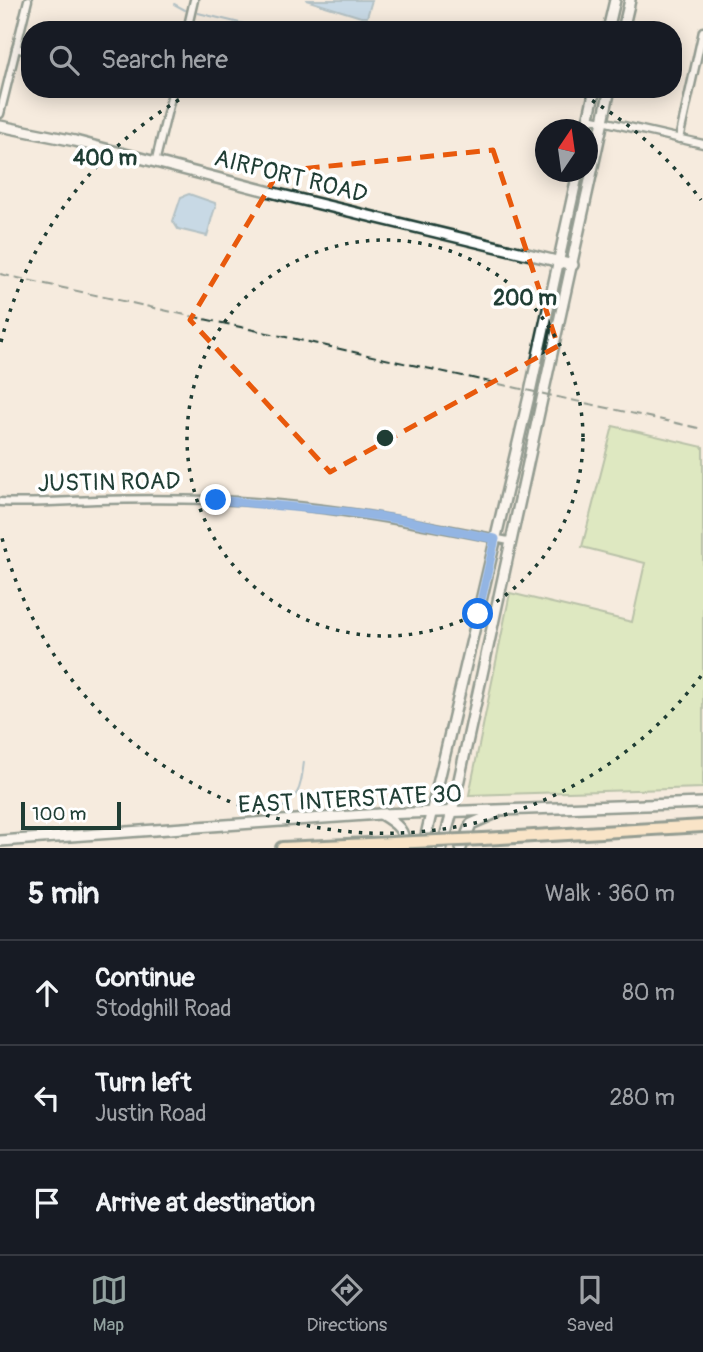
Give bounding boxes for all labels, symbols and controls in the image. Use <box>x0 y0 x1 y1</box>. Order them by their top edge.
search box <box>21 21 682 98</box>
icon: search <box>45 41 83 79</box>
text: Search here <box>101 44 228 76</box>
north arrow <box>535 119 598 182</box>
street label: AIRPORT ROAD <box>211 143 371 210</box>
text: 400 m <box>73 145 137 172</box>
text: 200 m <box>493 285 557 312</box>
centre of rings <box>373 426 397 450</box>
street label: JUSTIN ROAD <box>37 467 181 498</box>
route end <box>200 484 231 515</box>
route start <box>462 598 493 629</box>
street label: EAST INTERSTATE 30 <box>237 779 463 820</box>
scale bar <box>21 799 121 831</box>
text: 100 m <box>32 802 86 826</box>
text: 5 min <box>28 875 99 912</box>
text: Walk · 360 m <box>545 879 675 908</box>
text: Continue <box>95 962 195 994</box>
icon: ahead <box>28 974 66 1012</box>
text: 80 m <box>622 978 675 1007</box>
text: Stodghill Road <box>95 994 232 1023</box>
text: Turn left <box>95 1067 191 1099</box>
icon: left <box>28 1079 66 1117</box>
text: 280 m <box>609 1083 675 1112</box>
text: Justin Road <box>95 1099 207 1128</box>
icon: arrive <box>28 1184 66 1222</box>
text: Arrive at destination <box>95 1187 315 1219</box>
tab: Map <box>90 1271 128 1337</box>
tab: Directions <box>307 1271 387 1337</box>
tab: Saved <box>566 1271 613 1337</box>

